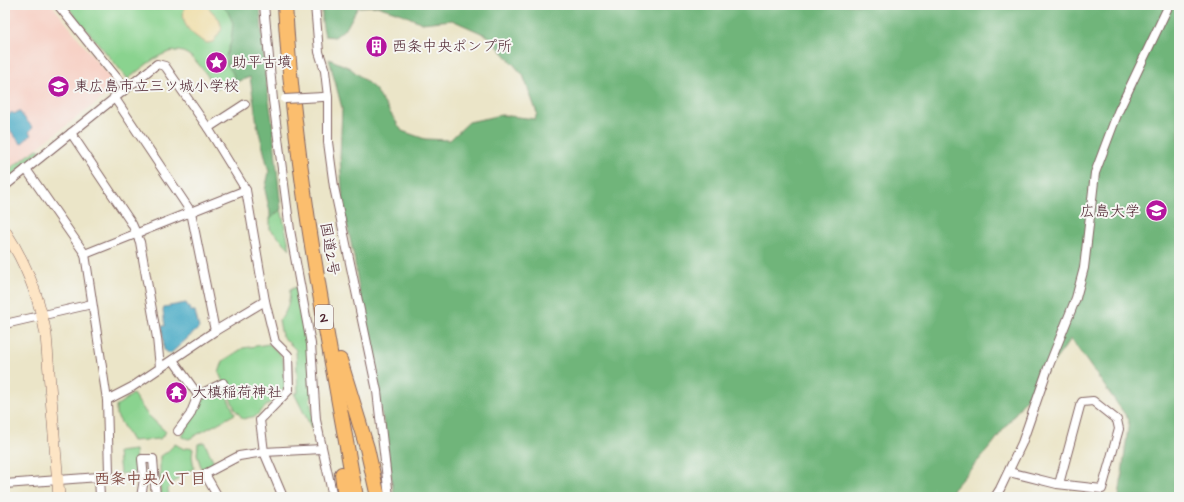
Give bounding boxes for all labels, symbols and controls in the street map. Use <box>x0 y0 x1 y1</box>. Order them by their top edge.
building icon: 西条中央ポンプ所 <box>364 33 390 59</box>
place label: 西条中央ポンプ所 <box>392 36 512 57</box>
place icon: 助平古墳 <box>203 49 229 75</box>
place label: 助平古墳 <box>232 52 292 73</box>
school or university icon: 東広島市立三ツ城小学校 <box>46 73 72 99</box>
place label: 東広島市立三ツ城小学校 <box>74 76 239 97</box>
school or university icon: 広島大学 <box>1143 198 1169 224</box>
place label: 広島大学 <box>1080 201 1140 222</box>
street label: 国道2号 <box>315 221 344 277</box>
road number: 2 <box>315 305 333 329</box>
temple icon: 大槙稲荷神社 <box>163 379 189 405</box>
place label: 大槙稲荷神社 <box>192 382 282 403</box>
district label: 西条中央八丁目 <box>94 468 206 490</box>

